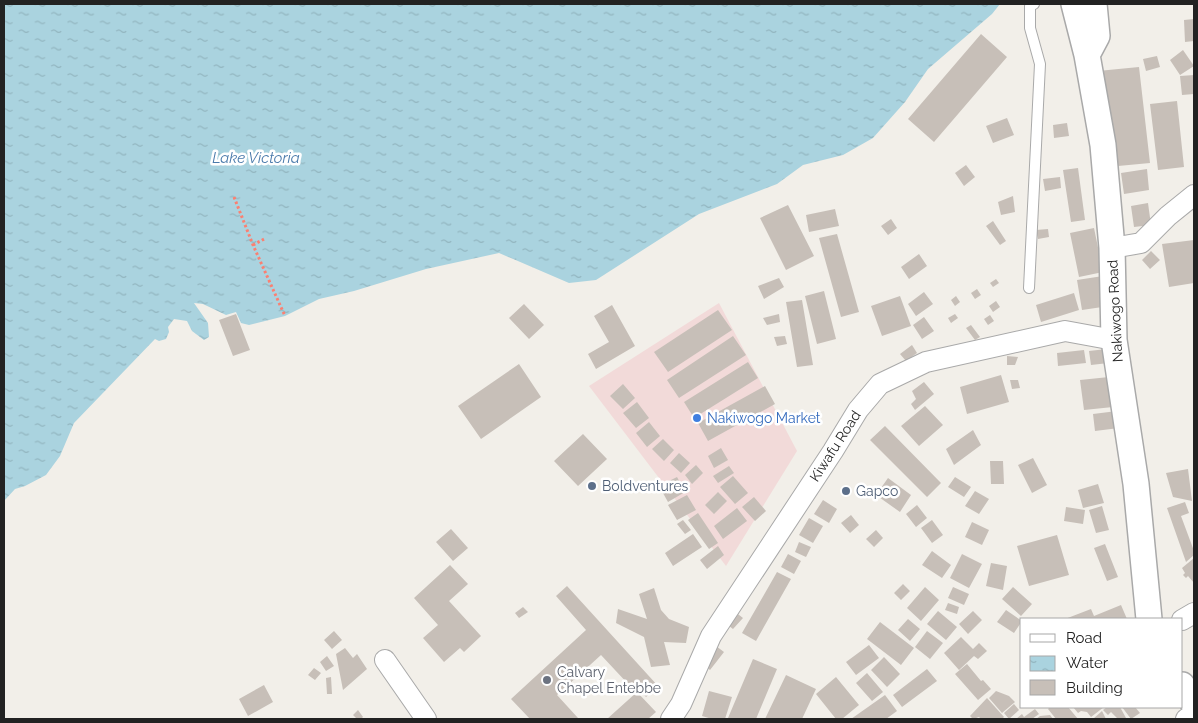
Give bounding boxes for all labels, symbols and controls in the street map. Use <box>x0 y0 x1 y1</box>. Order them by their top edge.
water label: Lake Victoria <box>212 149 300 167</box>
street label: Nakiwogo Road <box>1104 259 1126 363</box>
street label: Kiwafu Road <box>806 408 864 484</box>
place label: Nakiwogo Market <box>707 410 821 426</box>
marker: Nakiwogo Market <box>691 412 703 424</box>
place label: Boldventures <box>602 478 689 494</box>
marker: Boldventures <box>586 480 598 492</box>
place label: Gapco <box>856 483 898 499</box>
marker: Gapco <box>840 485 852 497</box>
legend <box>1020 618 1183 708</box>
text: Road <box>1066 629 1102 647</box>
text: Water <box>1066 654 1109 672</box>
place label: Calvary Chapel Entebbe <box>557 664 661 696</box>
marker: Calvary Chapel Entebbe <box>541 674 553 686</box>
text: Building <box>1066 679 1123 697</box>

